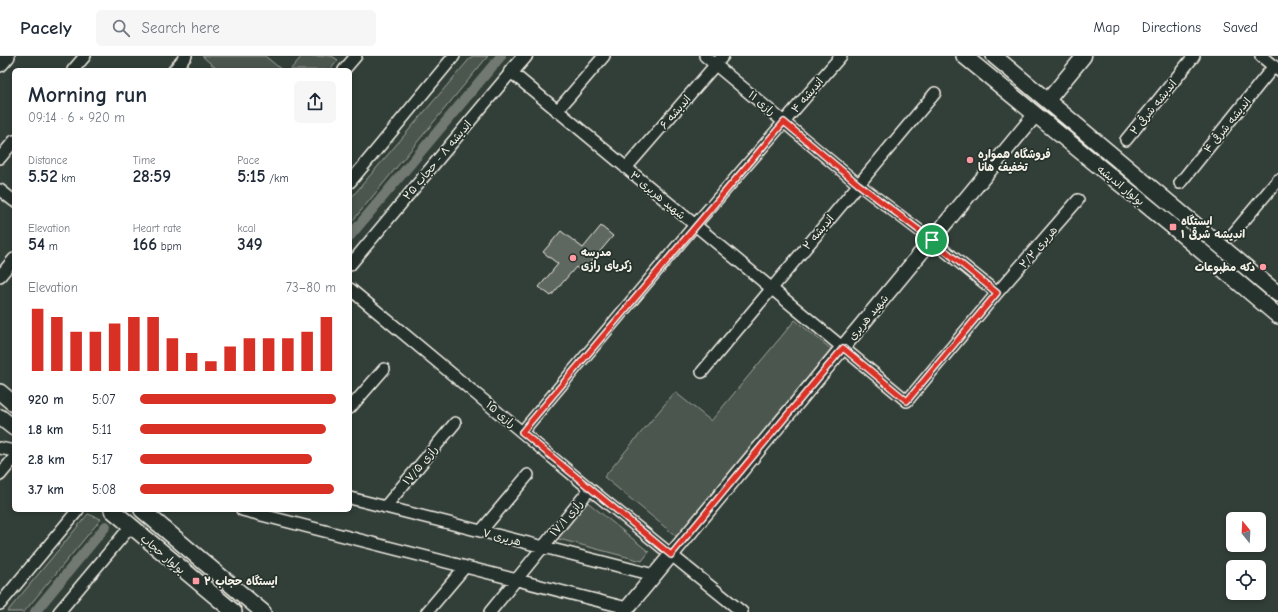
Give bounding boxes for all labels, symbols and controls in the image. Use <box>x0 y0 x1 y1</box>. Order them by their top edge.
search box <box>96 10 376 46</box>
text: Pacely <box>20 17 72 39</box>
icon: search <box>110 17 132 39</box>
text: Search here <box>142 19 220 37</box>
text: Map <box>1093 19 1120 36</box>
text: Directions <box>1142 19 1201 36</box>
text: Saved <box>1223 19 1258 36</box>
street label: اندیشه ۴ <box>789 75 826 116</box>
street label: اندیشه شرقی ۲ <box>1127 77 1179 137</box>
button: share <box>294 81 336 123</box>
text: Morning run <box>28 82 147 108</box>
street label: رازی ۱۱ <box>746 88 778 118</box>
street label: اندیشه ۶ <box>657 93 694 132</box>
street label: اندیشه شرقی ۴ <box>1200 94 1254 156</box>
text: 09:14 · 6 × 920 m <box>28 110 125 125</box>
street label: اندیشه ۸ - حجاب ۲۵ <box>400 118 475 203</box>
place label: فروشگاه همواره تخفیف هانا <box>978 147 1051 174</box>
text: Distance <box>28 154 67 167</box>
text: Time <box>133 154 156 167</box>
text: Pace <box>237 154 260 167</box>
marker: فروشگاه همواره تخفیف هانا <box>965 155 975 165</box>
street label: بولوار اندیشه <box>1094 162 1147 209</box>
text: 5.52 <box>28 167 58 186</box>
text: 28:59 <box>133 167 171 186</box>
text: 5:15 <box>237 167 266 186</box>
street label: شهید هریری ۳ <box>627 169 688 222</box>
text: km <box>58 172 76 185</box>
text: /km <box>266 172 289 185</box>
street label: اندیشه ۲ <box>800 212 837 252</box>
place label: ایستگاه اندیشه شرقی ۱ <box>1181 214 1245 241</box>
text: Elevation <box>28 222 70 235</box>
text: Heart rate <box>133 222 181 235</box>
text: kcal <box>237 222 256 235</box>
marker: ایستگاه اندیشه شرقی ۱ <box>1168 222 1178 232</box>
pin <box>915 223 949 257</box>
street label: هریری ۲/۲ <box>1017 224 1060 271</box>
icon: arrive <box>921 229 943 251</box>
text: 54 <box>28 235 45 254</box>
text: 166 <box>133 235 157 254</box>
text: 349 <box>237 235 263 254</box>
text: m <box>45 240 58 253</box>
text: bpm <box>157 240 182 253</box>
place label: مدرسه زکریای رازی <box>581 246 632 272</box>
marker: مدرسه زکریای رازی <box>568 253 578 263</box>
place label: دکه مطبوعات <box>1195 261 1255 275</box>
marker: دکه مطبوعات <box>1258 262 1268 272</box>
text: Elevation <box>28 280 78 295</box>
text: 73–80 m <box>286 280 336 295</box>
street label: شهید هریری <box>846 292 891 343</box>
text: 920 m <box>28 392 64 407</box>
text: 5:07 <box>92 392 115 407</box>
street label: رازی ۱۵ <box>483 398 518 431</box>
text: 1.8 km <box>28 422 63 437</box>
text: 5:11 <box>92 422 112 437</box>
street label: رازی ۱۷/۵ <box>400 443 441 488</box>
text: 2.8 km <box>28 452 65 467</box>
text: 5:17 <box>92 452 113 467</box>
text: 3.7 km <box>28 482 64 497</box>
text: 5:08 <box>92 482 116 497</box>
street label: رازی ۱۷/۱ <box>547 497 585 539</box>
north arrow <box>1226 512 1266 552</box>
map controls <box>1226 512 1266 600</box>
street label: هریری ۷ <box>481 526 523 549</box>
street label: بولوار حجاب <box>137 532 188 578</box>
button: locate <box>1226 560 1266 600</box>
place label: ایستگاه حجاب ۲ <box>204 574 278 588</box>
marker: ایستگاه حجاب ۲ <box>191 576 201 586</box>

